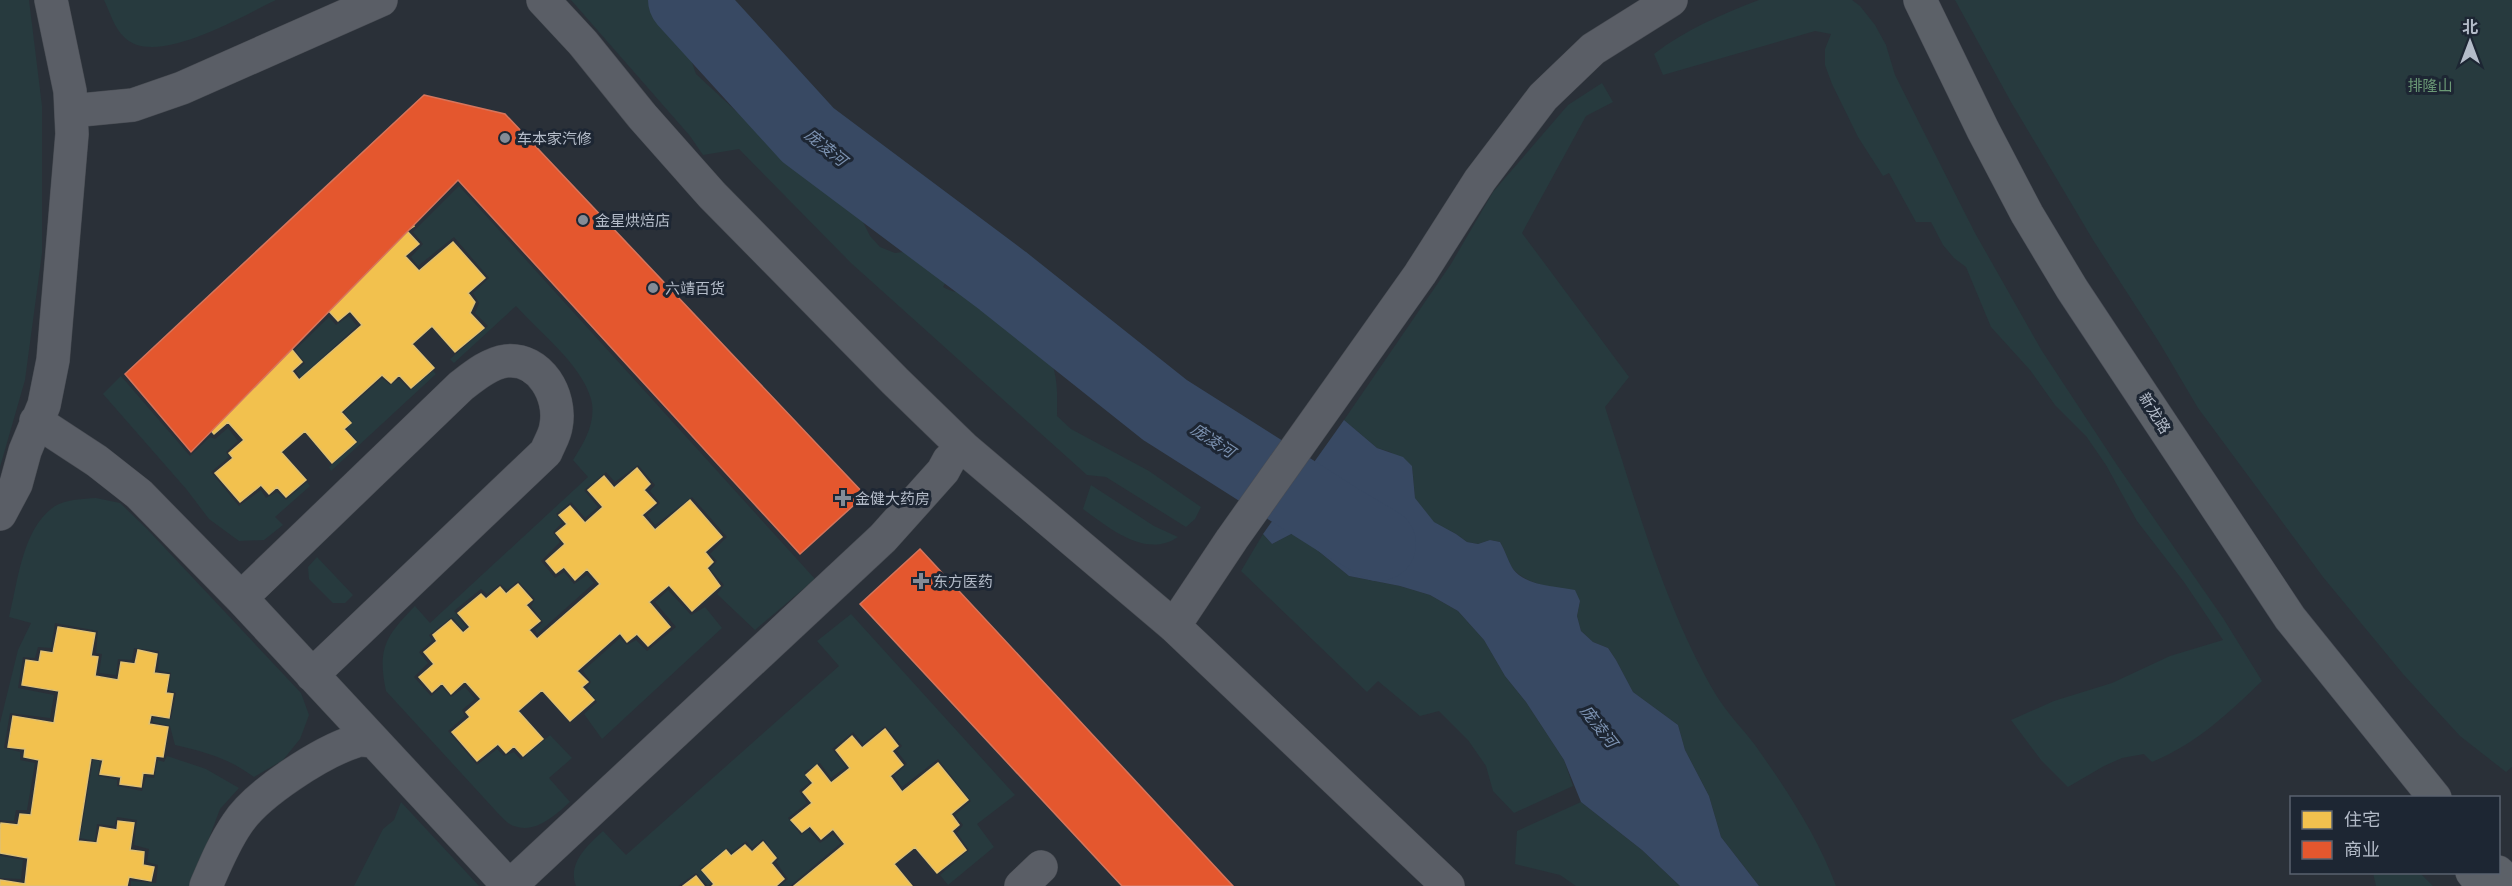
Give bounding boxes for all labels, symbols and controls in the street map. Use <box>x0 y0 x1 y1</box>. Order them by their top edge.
north arrow <box>2440 12 2500 72</box>
text: 北 <box>2462 18 2478 36</box>
park label: 排隆山 <box>2407 77 2453 94</box>
water label: 庞凌河 <box>802 125 853 171</box>
place label: 车本家汽修 <box>517 130 592 147</box>
marker: 车本家汽修 <box>498 131 512 145</box>
place label: 金星烘焙店 <box>595 212 670 229</box>
marker: 金星烘焙店 <box>576 213 590 227</box>
place label: 六靖百货 <box>665 280 725 297</box>
marker: 六靖百货 <box>646 281 660 295</box>
street label: 新龙路 <box>2136 389 2174 437</box>
water label: 庞凌河 <box>1188 419 1241 462</box>
place label: 金健大药房 <box>855 490 930 507</box>
marker: 金健大药房 <box>836 491 850 505</box>
place label: 东方医药 <box>933 573 993 590</box>
marker: 东方医药 <box>914 574 928 588</box>
water label: 庞凌河 <box>1577 702 1623 753</box>
legend <box>2290 796 2500 874</box>
text: 住宅 <box>2344 809 2380 830</box>
text: 商业 <box>2344 839 2380 860</box>

